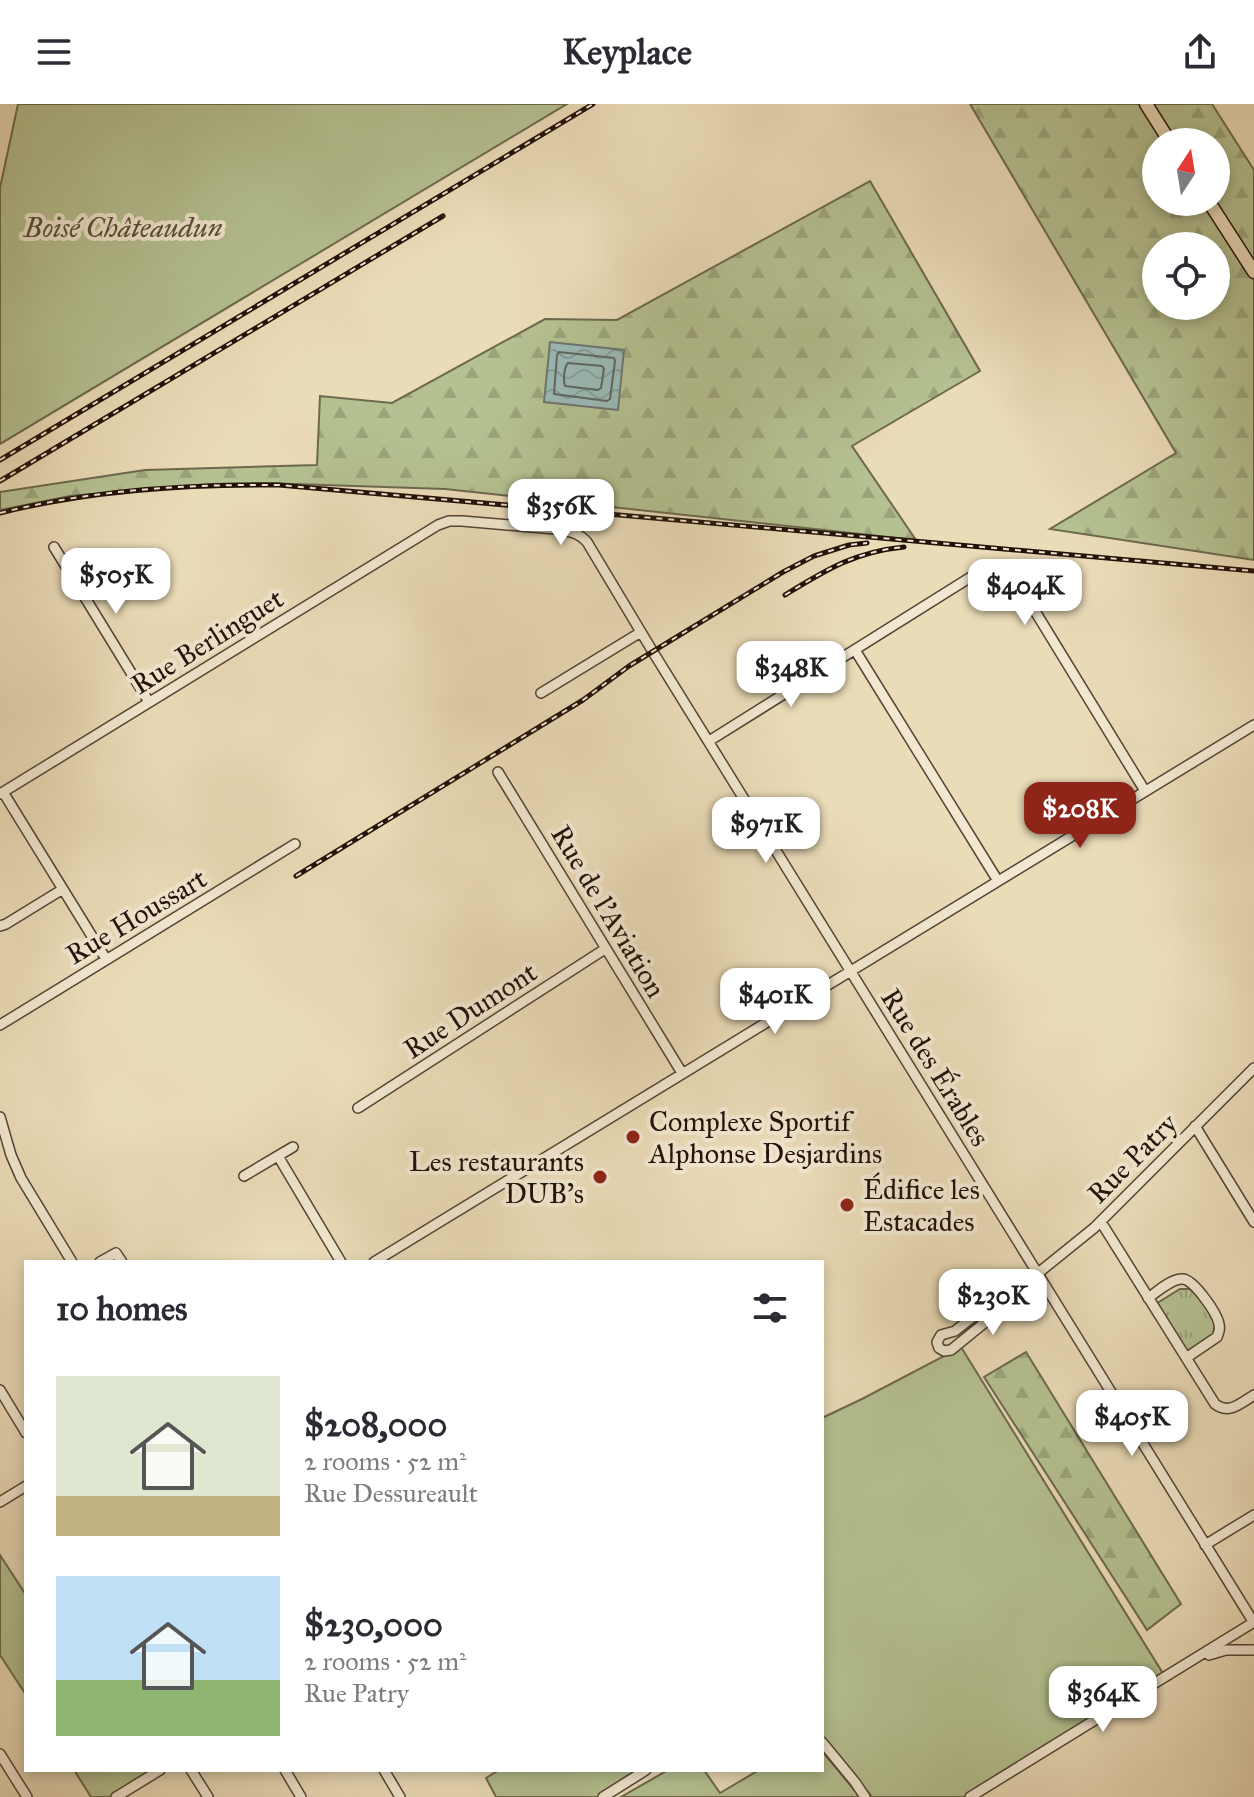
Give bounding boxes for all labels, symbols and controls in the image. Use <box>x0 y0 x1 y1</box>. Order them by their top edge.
icon: menu <box>32 30 76 74</box>
text: Keyplace <box>562 30 692 74</box>
icon: share <box>1178 30 1222 74</box>
north arrow <box>1142 128 1230 216</box>
map controls <box>1142 128 1230 320</box>
park label: Boisé Châteaudun <box>22 210 223 245</box>
button: locate <box>1142 232 1230 320</box>
pin: $356K <box>505 479 617 547</box>
text: $356K <box>526 489 596 521</box>
pin: $505K <box>60 548 172 616</box>
text: $505K <box>79 558 153 590</box>
pin: $404K <box>969 559 1081 627</box>
text: $404K <box>986 569 1064 601</box>
street label: Rue Berlinguet <box>125 581 290 702</box>
pin: $348K <box>735 641 847 709</box>
text: $348K <box>755 651 827 683</box>
pin: $208K <box>1024 782 1136 850</box>
text: $208K <box>1042 792 1118 824</box>
pin: $971K <box>710 797 822 865</box>
text: $971K <box>730 807 802 839</box>
street label: Rue de l'Aviation <box>543 819 674 1004</box>
street label: Rue Houssart <box>60 861 213 972</box>
street label: Rue Dumont <box>397 954 544 1066</box>
pin: $401K <box>719 968 831 1036</box>
text: $401K <box>738 978 812 1010</box>
street label: Rue des Érables <box>873 982 998 1153</box>
place label: Complexe Sportif Alphonse Desjardins <box>648 1104 882 1171</box>
street label: Rue Patry <box>1080 1105 1185 1211</box>
marker: Complexe Sportif Alphonse Desjardins <box>624 1128 642 1146</box>
place label: Les restaurants DUB's <box>409 1144 584 1211</box>
marker: Les restaurants DUB's <box>591 1168 609 1186</box>
place label: Édifice les Estacades <box>863 1172 980 1239</box>
marker: Édifice les Estacades <box>838 1196 856 1214</box>
pin: $230K <box>937 1269 1049 1337</box>
text: $230K <box>957 1279 1029 1311</box>
icon: filters <box>748 1286 792 1330</box>
text: 10 homes <box>56 1288 187 1329</box>
pin: $405K <box>1076 1390 1188 1458</box>
text: $405K <box>1094 1400 1170 1432</box>
text: $208,000 <box>304 1404 447 1445</box>
icon: home <box>120 1408 216 1504</box>
text: 2 rooms · 52 m² <box>304 1445 467 1477</box>
text: Rue Dessureault <box>304 1477 478 1509</box>
text: $230,000 <box>304 1604 443 1645</box>
icon: home <box>120 1608 216 1704</box>
text: 2 rooms · 52 m² <box>304 1645 467 1677</box>
pin: $364K <box>1047 1666 1159 1734</box>
text: $364K <box>1067 1676 1139 1708</box>
text: Rue Patry <box>304 1677 409 1709</box>

